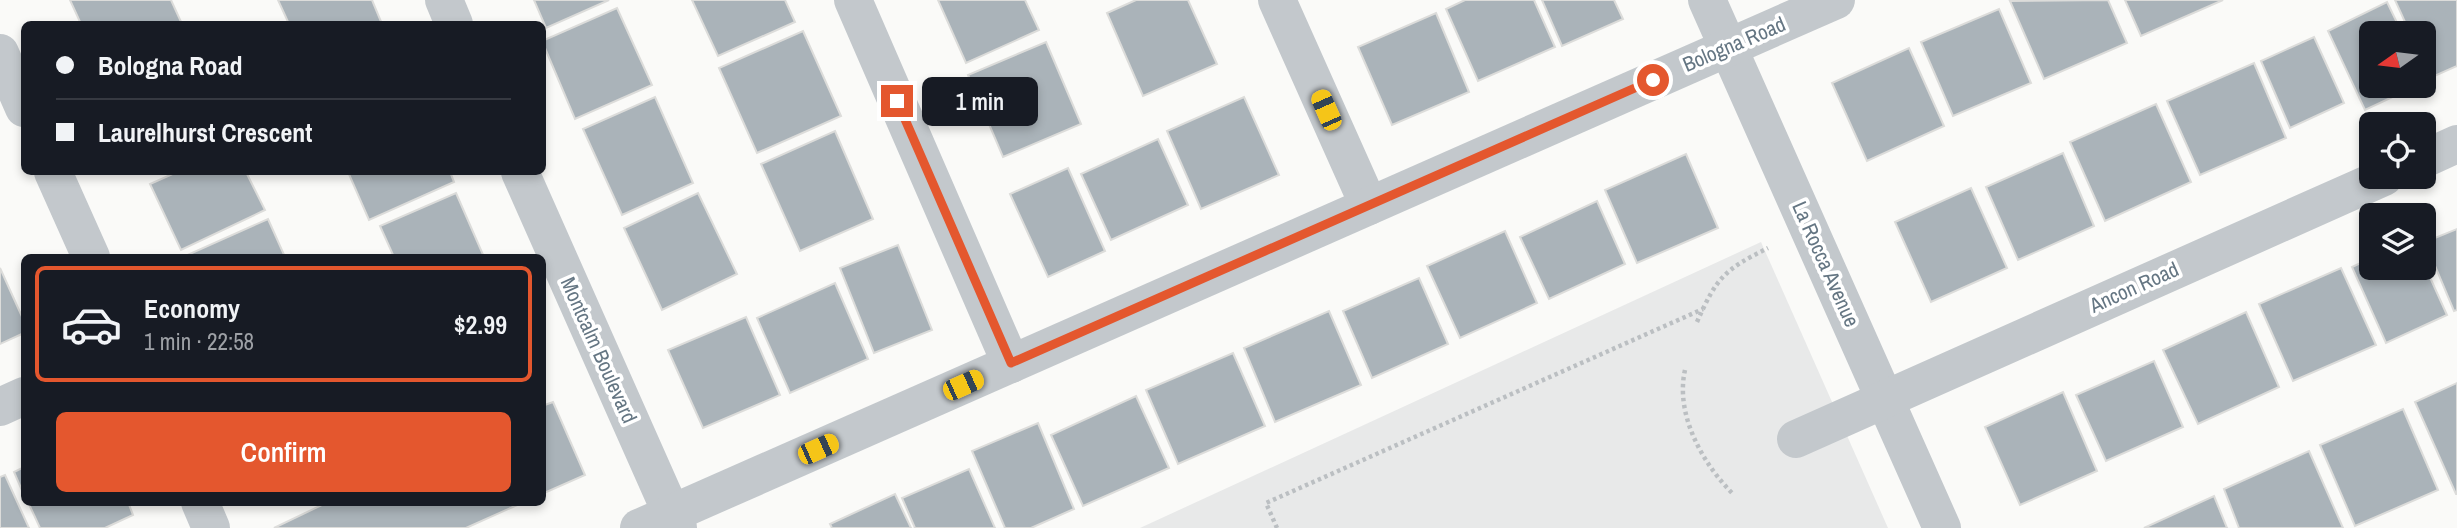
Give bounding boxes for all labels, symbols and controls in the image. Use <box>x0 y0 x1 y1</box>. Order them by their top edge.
street label: Bologna Road <box>1678 9 1790 79</box>
north arrow <box>2359 21 2436 98</box>
map controls <box>2359 21 2436 280</box>
text: Bologna Road <box>98 48 243 83</box>
route start <box>1637 64 1669 96</box>
callout: 1 min <box>922 76 1037 126</box>
route end <box>881 85 913 117</box>
text: 1 min <box>956 86 1004 117</box>
car <box>1308 87 1345 133</box>
button: locate <box>2359 112 2436 189</box>
text: Laurelhurst Crescent <box>98 115 312 150</box>
street label: La Rocca Avenue <box>1785 197 1867 331</box>
button: layers <box>2359 203 2436 280</box>
street label: Ancon Road <box>2084 254 2183 320</box>
street label: Montcalm Boulevard <box>554 272 644 428</box>
text: Economy <box>144 291 240 326</box>
icon: car <box>60 293 123 356</box>
text: $2.99 <box>454 307 507 342</box>
text: 1 min · 22:58 <box>144 326 254 357</box>
car <box>940 367 987 403</box>
button: Confirm <box>56 412 511 492</box>
car <box>795 431 842 467</box>

